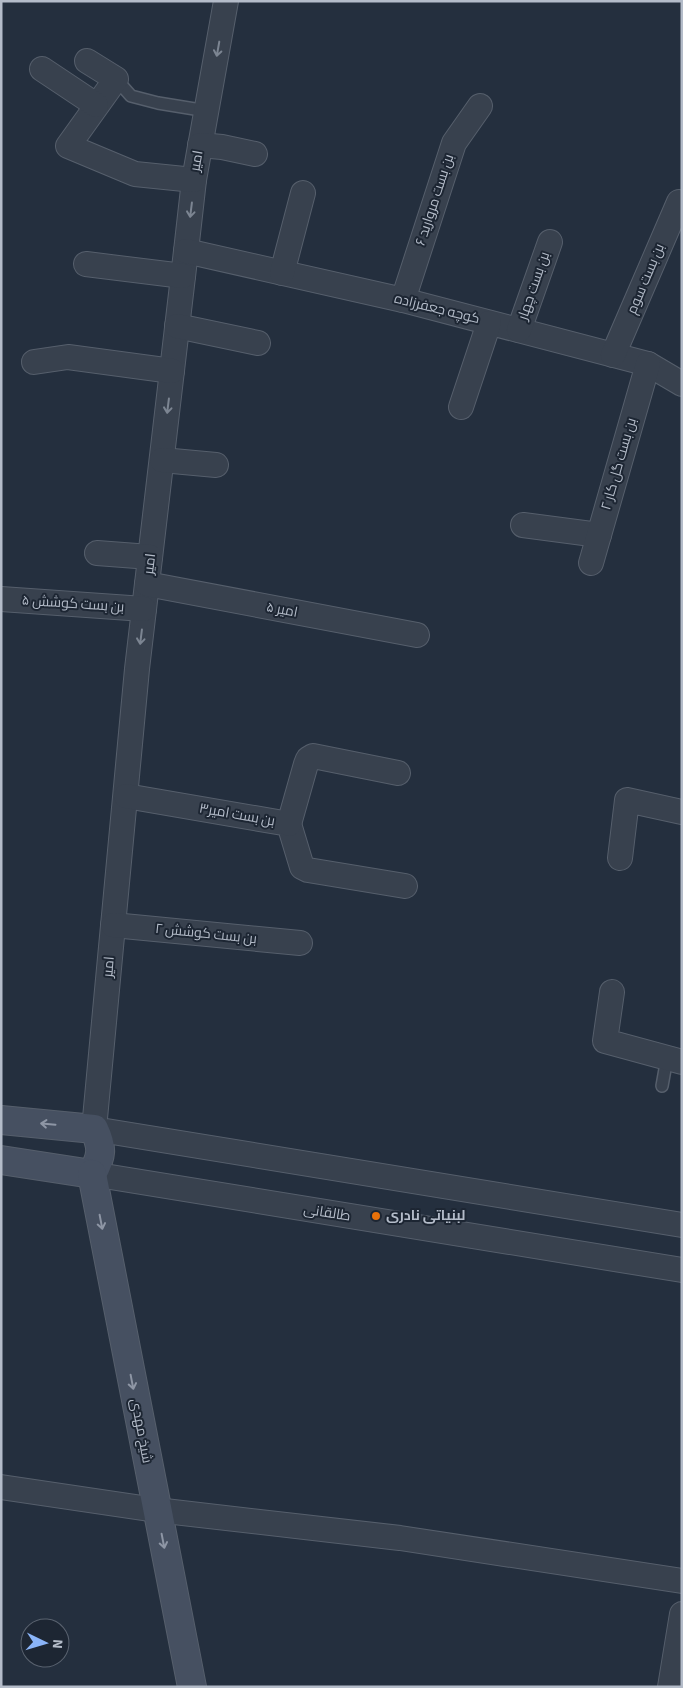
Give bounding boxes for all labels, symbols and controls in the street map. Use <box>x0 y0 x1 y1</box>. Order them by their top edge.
one-way arrow <box>212 41 222 57</box>
street label: امیر <box>185 149 209 174</box>
street label: بن بست مروارید ۶ <box>411 152 459 248</box>
one-way arrow <box>186 201 196 217</box>
street label: بن بست سوم <box>622 241 670 317</box>
street label: بن بست چهار <box>513 249 555 324</box>
street label: کوچه جعفرزاده <box>392 289 482 329</box>
one-way arrow <box>163 397 173 413</box>
street label: بن بست گل کار ۲ <box>596 416 642 512</box>
street label: امیر <box>139 552 161 577</box>
street label: بن بست کوشش ۵ <box>21 590 125 618</box>
street label: امیر ۵ <box>265 597 299 623</box>
one-way arrow <box>136 628 146 644</box>
street label: بن بست امیر۳ <box>197 798 277 832</box>
street label: بن بست کوشش ۲ <box>154 919 258 949</box>
street label: امیر <box>98 956 120 979</box>
one-way arrow <box>40 1119 56 1129</box>
street label: طالقانی <box>302 1199 352 1227</box>
place label: لبنیاتی نادری <box>386 1206 465 1226</box>
marker: لبنیاتی نادری <box>370 1210 382 1222</box>
one-way arrow <box>97 1214 106 1230</box>
one-way arrow <box>127 1373 137 1389</box>
street label: شیخ مهدی <box>125 1397 157 1465</box>
one-way arrow <box>158 1533 168 1549</box>
north arrow <box>20 1618 70 1668</box>
text: N <box>47 1639 67 1650</box>

